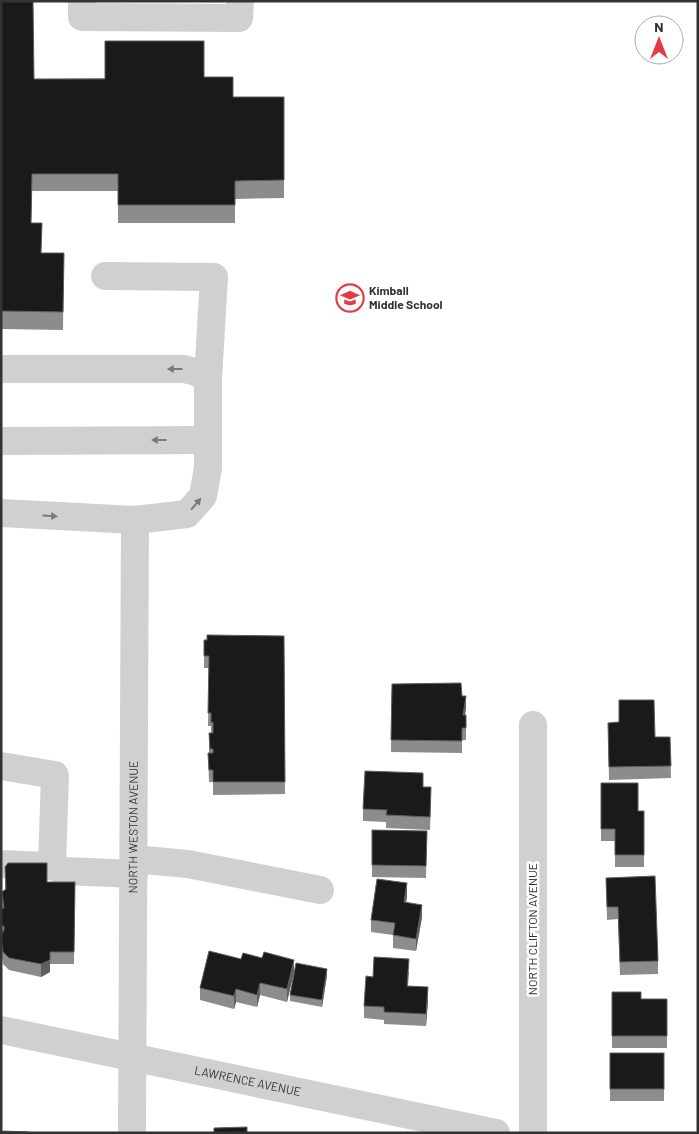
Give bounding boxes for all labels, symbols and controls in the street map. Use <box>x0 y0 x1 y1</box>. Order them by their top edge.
north arrow <box>634 15 684 65</box>
text: N <box>654 18 664 35</box>
school or university icon: Kimball Middle School <box>335 283 365 313</box>
place label: Kimball Middle School <box>369 283 443 311</box>
one-way arrow <box>167 365 183 373</box>
one-way arrow <box>150 436 166 444</box>
one-way arrow <box>190 498 202 510</box>
one-way arrow <box>42 512 58 520</box>
street label: NORTH WESTON AVENUE <box>125 761 140 893</box>
street label: NORTH CLIFTON AVENUE <box>525 863 539 995</box>
street label: LAWRENCE AVENUE <box>193 1062 302 1098</box>

